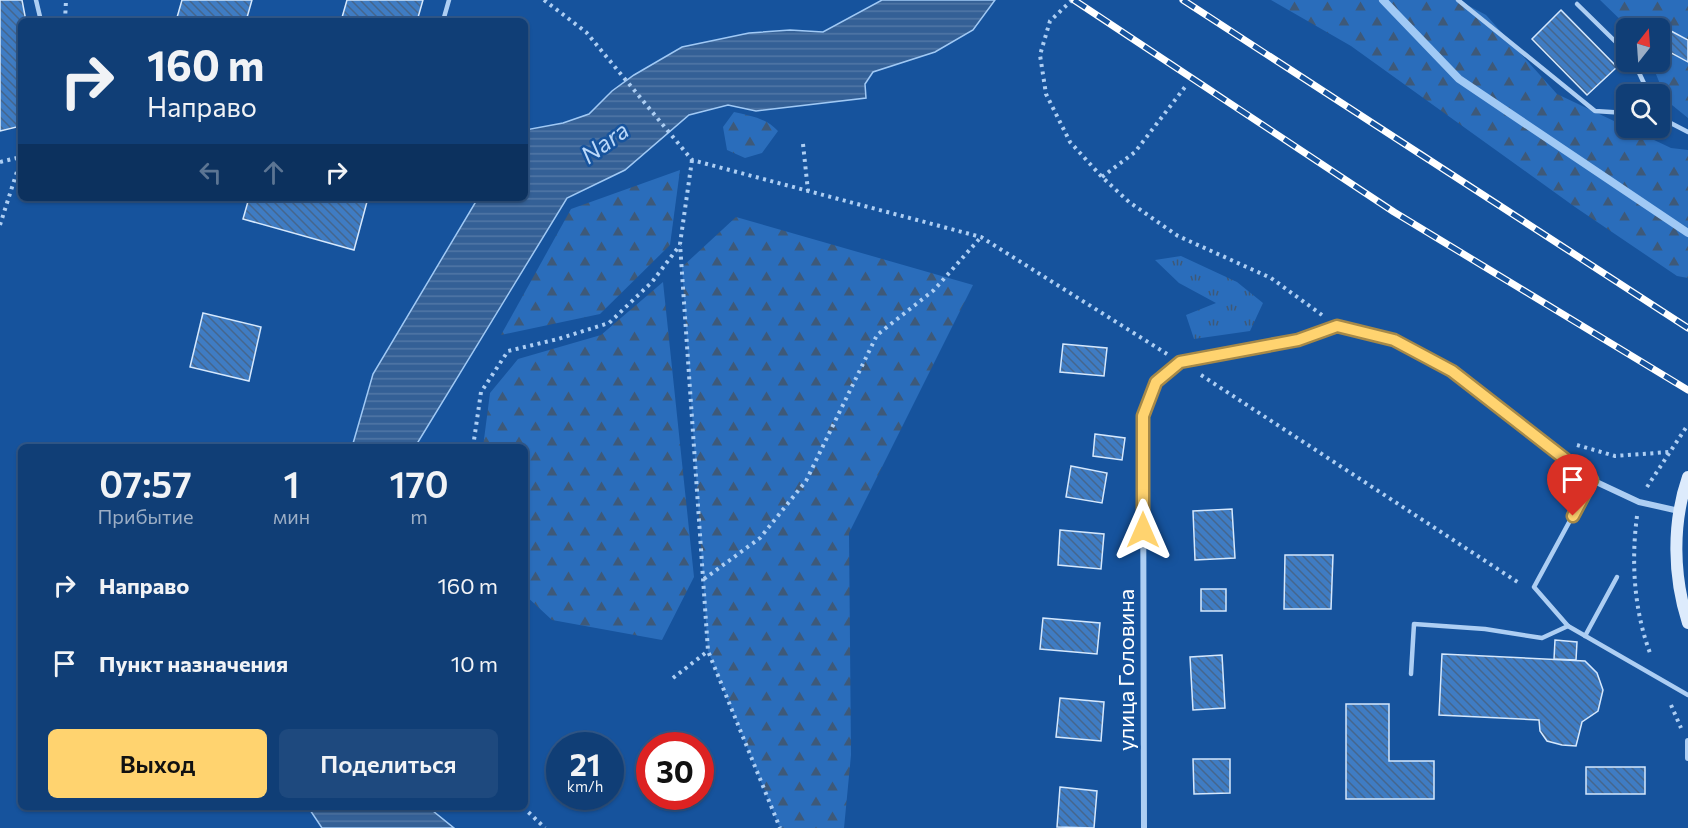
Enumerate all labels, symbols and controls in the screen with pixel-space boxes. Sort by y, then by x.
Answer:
north arrow [1616,18,1670,72]
map controls [1616,18,1670,138]
text: 160 m [147,38,265,90]
icon: right [48,42,126,120]
button: search [1616,84,1670,138]
text: Направо [147,90,257,123]
water label: Nara [574,115,634,169]
icon: left [194,156,227,189]
icon: ahead [257,156,290,189]
icon: right [320,156,353,189]
pin [1547,454,1598,516]
text: 07:57 [99,461,192,505]
text: 1 [283,461,299,505]
text: 170 [389,461,449,505]
icon: arrive [1556,463,1589,496]
position arrow [1111,498,1175,562]
text: Прибытие [97,504,194,528]
text: мин [273,504,310,528]
text: m [410,504,428,528]
icon: right [48,569,81,602]
text: Направо [99,572,189,599]
text: 160 m [437,572,498,599]
street label: улица Головина [1112,589,1139,751]
icon: arrive [48,647,81,680]
text: Пункт назначения [99,650,288,677]
text: 10 m [451,650,498,677]
button: Выход [48,729,267,798]
button: Поделиться [279,729,498,798]
speed limit sign: 30 [636,732,714,810]
text: 21 [570,745,600,782]
text: km/h [567,777,603,795]

